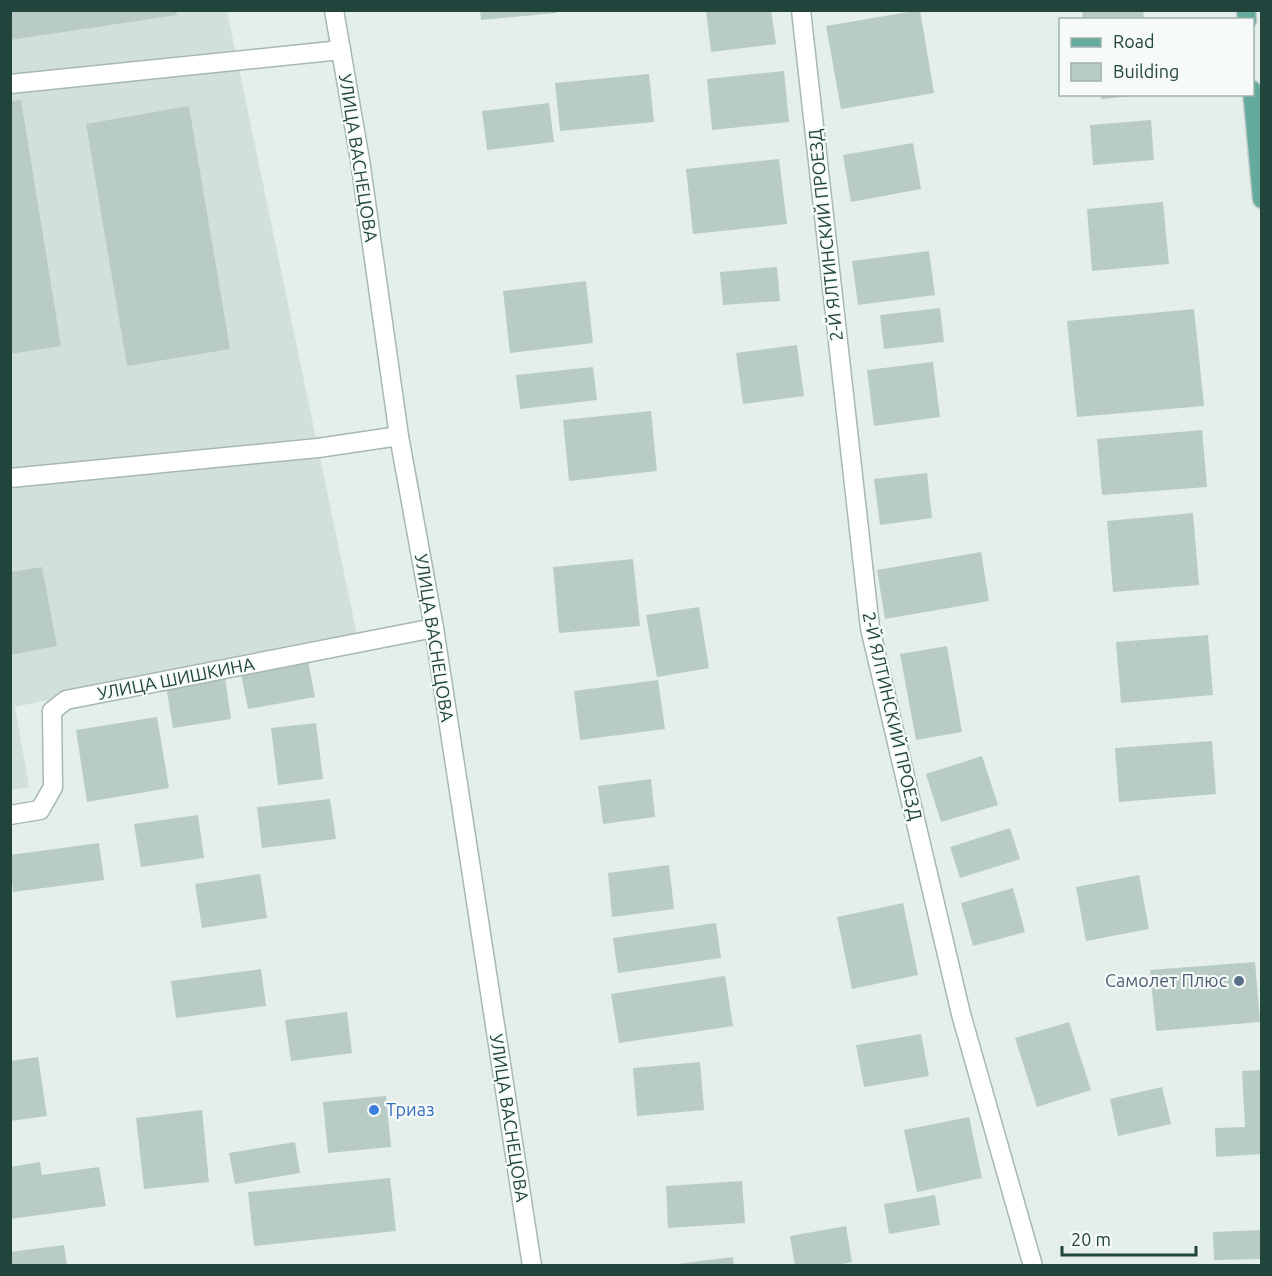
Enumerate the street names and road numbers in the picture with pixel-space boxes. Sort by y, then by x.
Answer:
street label: УЛИЦА ВАСНЕЦОВА [336,72,382,244]
street label: 2-Й ЯЛТИНСКИЙ ПРОЕЗД [804,128,846,342]
street label: УЛИЦА ВАСНЕЦОВА [412,552,458,724]
street label: 2-Й ЯЛТИНСКИЙ ПРОЕЗД [859,610,927,822]
street label: УЛИЦА ШИШКИНА [96,653,256,703]
street label: УЛИЦА ВАСНЕЦОВА [487,1032,533,1204]

